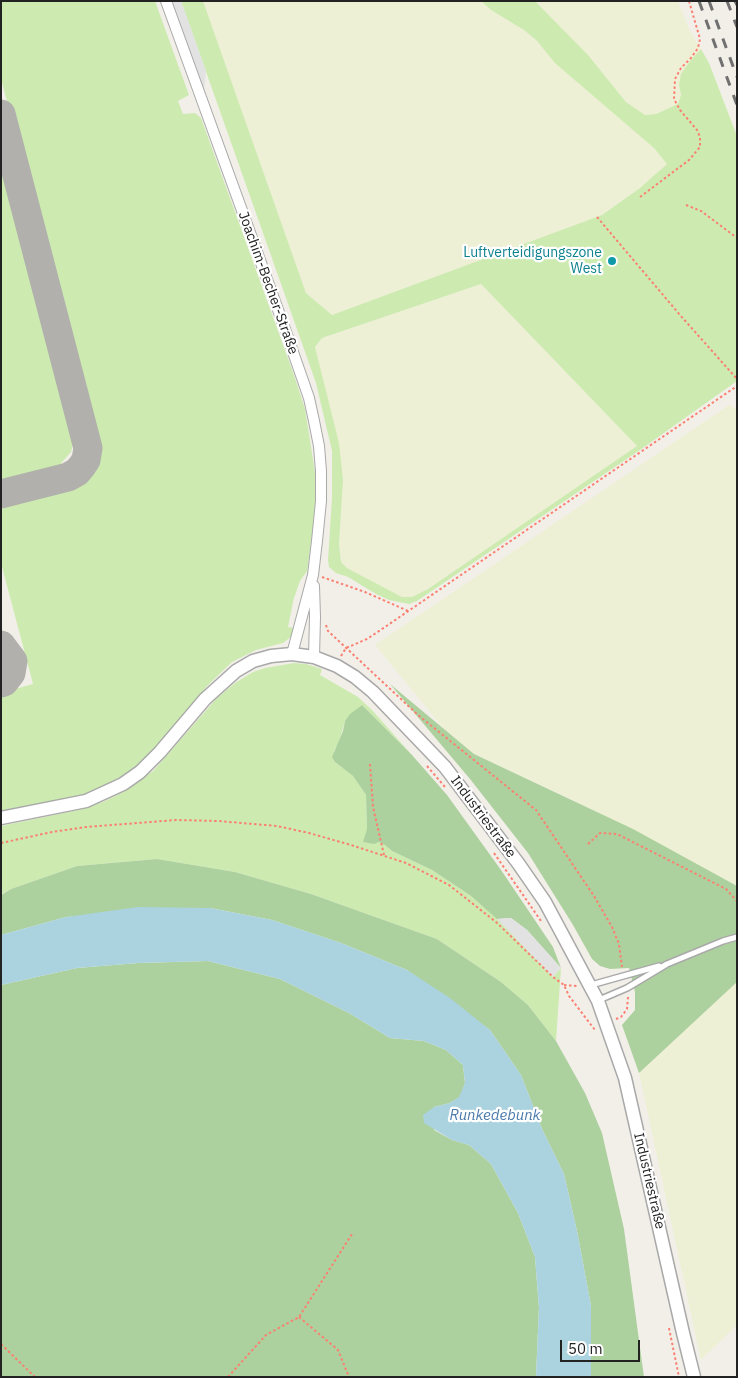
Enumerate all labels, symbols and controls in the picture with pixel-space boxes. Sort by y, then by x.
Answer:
street label: Joachim-Becher-Straße [234,209,302,357]
place label: Luftverteidigungszone West [463,245,602,278]
marker: Luftverteidigungszone West [606,255,618,267]
street label: Industriestraße [447,773,519,861]
water label: Runkedebunk [450,1107,540,1125]
street label: Industriestraße [630,1131,668,1231]
scale bar [563,1330,643,1362]
text: 50 m [568,1339,603,1358]

